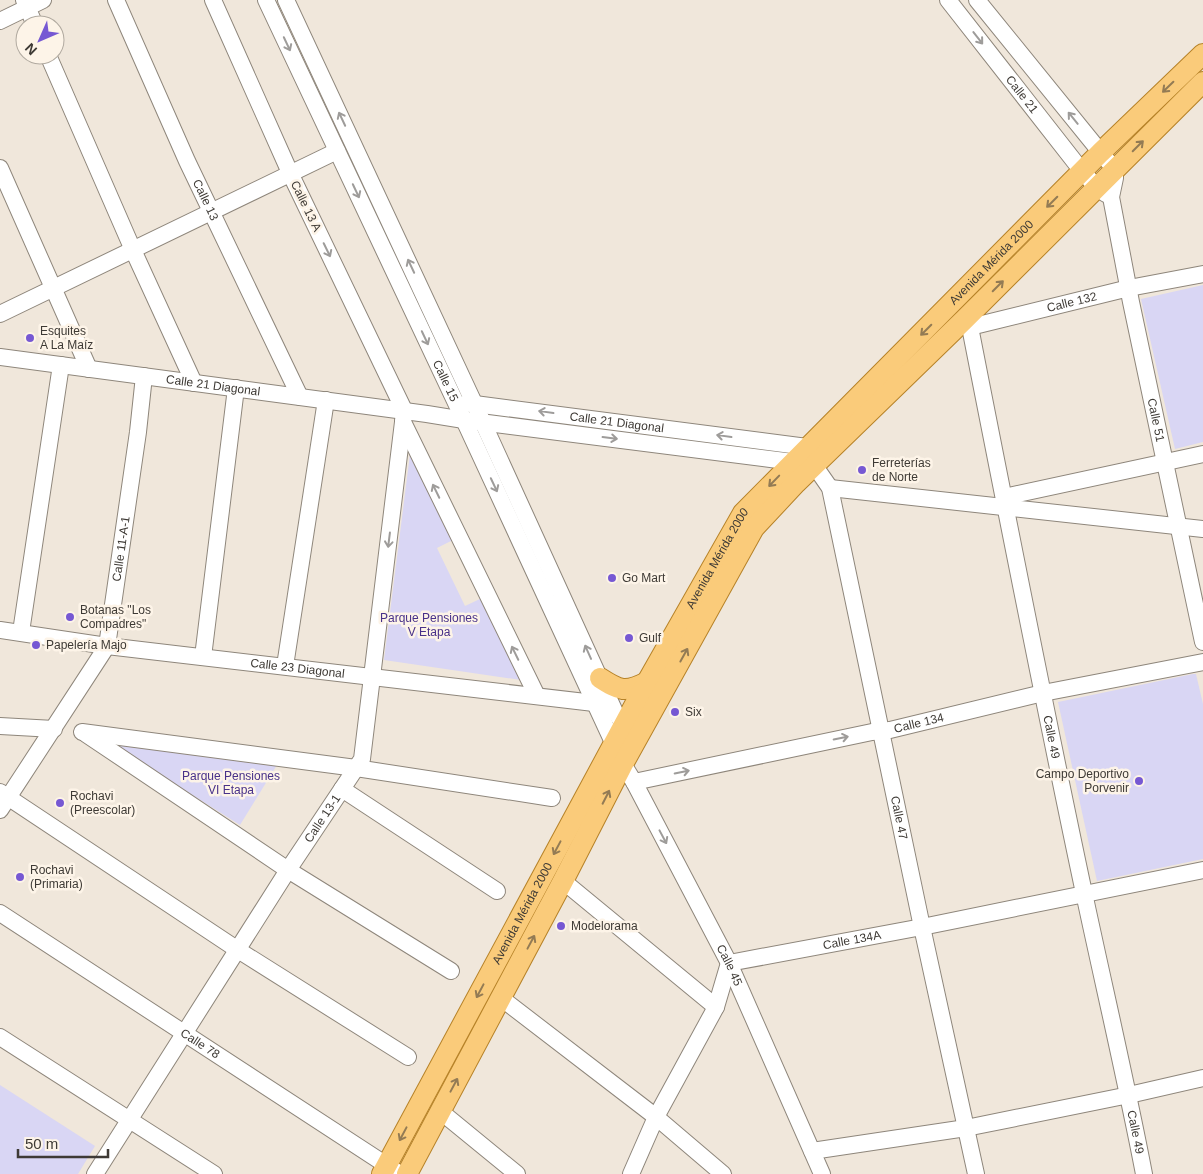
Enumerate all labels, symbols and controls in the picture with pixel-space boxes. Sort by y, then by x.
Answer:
north arrow [15,15,65,65]
one-way arrow [972,31,983,44]
one-way arrow [283,36,292,51]
text: N [22,40,40,58]
street label: Calle 21 [1003,73,1041,116]
one-way arrow [1162,81,1174,94]
one-way arrow [336,112,346,127]
one-way arrow [1067,112,1078,125]
one-way arrow [1132,140,1145,152]
street label: Calle 13 [190,177,222,223]
street label: Calle 13 A [288,178,324,234]
one-way arrow [352,183,361,198]
one-way arrow [1046,195,1058,208]
street label: Avenida Mérida 2000 [947,217,1037,308]
one-way arrow [323,242,332,257]
one-way arrow [405,259,415,274]
one-way arrow [992,280,1004,292]
street label: Calle 132 [1045,289,1098,315]
one-way arrow [920,323,932,336]
place label: Esquites A La Maíz [40,324,93,352]
one-way arrow [421,330,431,345]
marker: Esquites A La Maíz [24,332,36,344]
street label: Calle 15 [430,358,461,404]
street label: Calle 21 Diagonal [165,372,261,399]
street label: Calle 51 [1145,397,1167,443]
one-way arrow [538,407,554,417]
street label: Calle 21 Diagonal [569,409,665,435]
one-way arrow [717,431,733,441]
one-way arrow [602,433,618,443]
place label: Ferreterías de Norte [872,456,931,484]
marker: Ferreterías de Norte [856,464,868,476]
one-way arrow [768,475,780,488]
one-way arrow [490,477,500,492]
one-way arrow [431,484,441,499]
street label: Avenida Mérida 2000 [683,505,751,611]
street label: Calle 11-A-1 [109,515,133,582]
one-way arrow [384,532,394,548]
place label: Go Mart [622,571,666,585]
marker: Go Mart [606,572,618,584]
place label: Botanas "Los Compadres" [80,603,151,631]
marker: Botanas "Los Compadres" [64,611,76,623]
park label: Parque Pensiones V Etapa [380,611,478,639]
place label: Gulf [639,631,662,645]
marker: Gulf [623,632,635,644]
place label: Papelería Majo [46,638,127,652]
marker: Papelería Majo [30,639,42,651]
one-way arrow [510,645,520,660]
one-way arrow [583,645,593,660]
one-way arrow [679,647,689,662]
street label: Calle 23 Diagonal [250,656,345,681]
place label: Six [685,705,702,719]
marker: Six [669,706,681,718]
street label: Calle 134 [893,710,945,736]
street label: Calle 49 [1040,714,1063,760]
one-way arrow [833,733,849,742]
one-way arrow [674,766,690,776]
place label: Campo Deportivo Porvenir [1036,767,1129,795]
park label: Parque Pensiones VI Etapa [182,769,280,797]
marker: Campo Deportivo Porvenir [1133,775,1145,787]
place label: Rochavi (Preescolar) [70,789,135,817]
one-way arrow [601,790,611,805]
street label: Calle 13-1 [301,792,344,845]
street label: Calle 47 [888,795,911,841]
marker: Rochavi (Preescolar) [54,797,66,809]
one-way arrow [659,830,669,844]
one-way arrow [552,840,561,855]
street label: Avenida Mérida 2000 [489,860,556,967]
place label: Rochavi (Primaria) [30,863,83,891]
marker: Rochavi (Primaria) [14,871,26,883]
place label: Modelorama [571,919,638,933]
marker: Modelorama [555,920,567,932]
street label: Calle 134A [822,928,882,952]
one-way arrow [526,934,536,949]
street label: Calle 45 [714,942,745,988]
one-way arrow [475,983,484,998]
street label: Calle 78 [178,1026,223,1062]
one-way arrow [450,1078,460,1092]
street label: Calle 49 [1124,1109,1147,1155]
scale bar [18,1126,108,1158]
one-way arrow [398,1127,408,1142]
text: 50 m [25,1135,58,1152]

